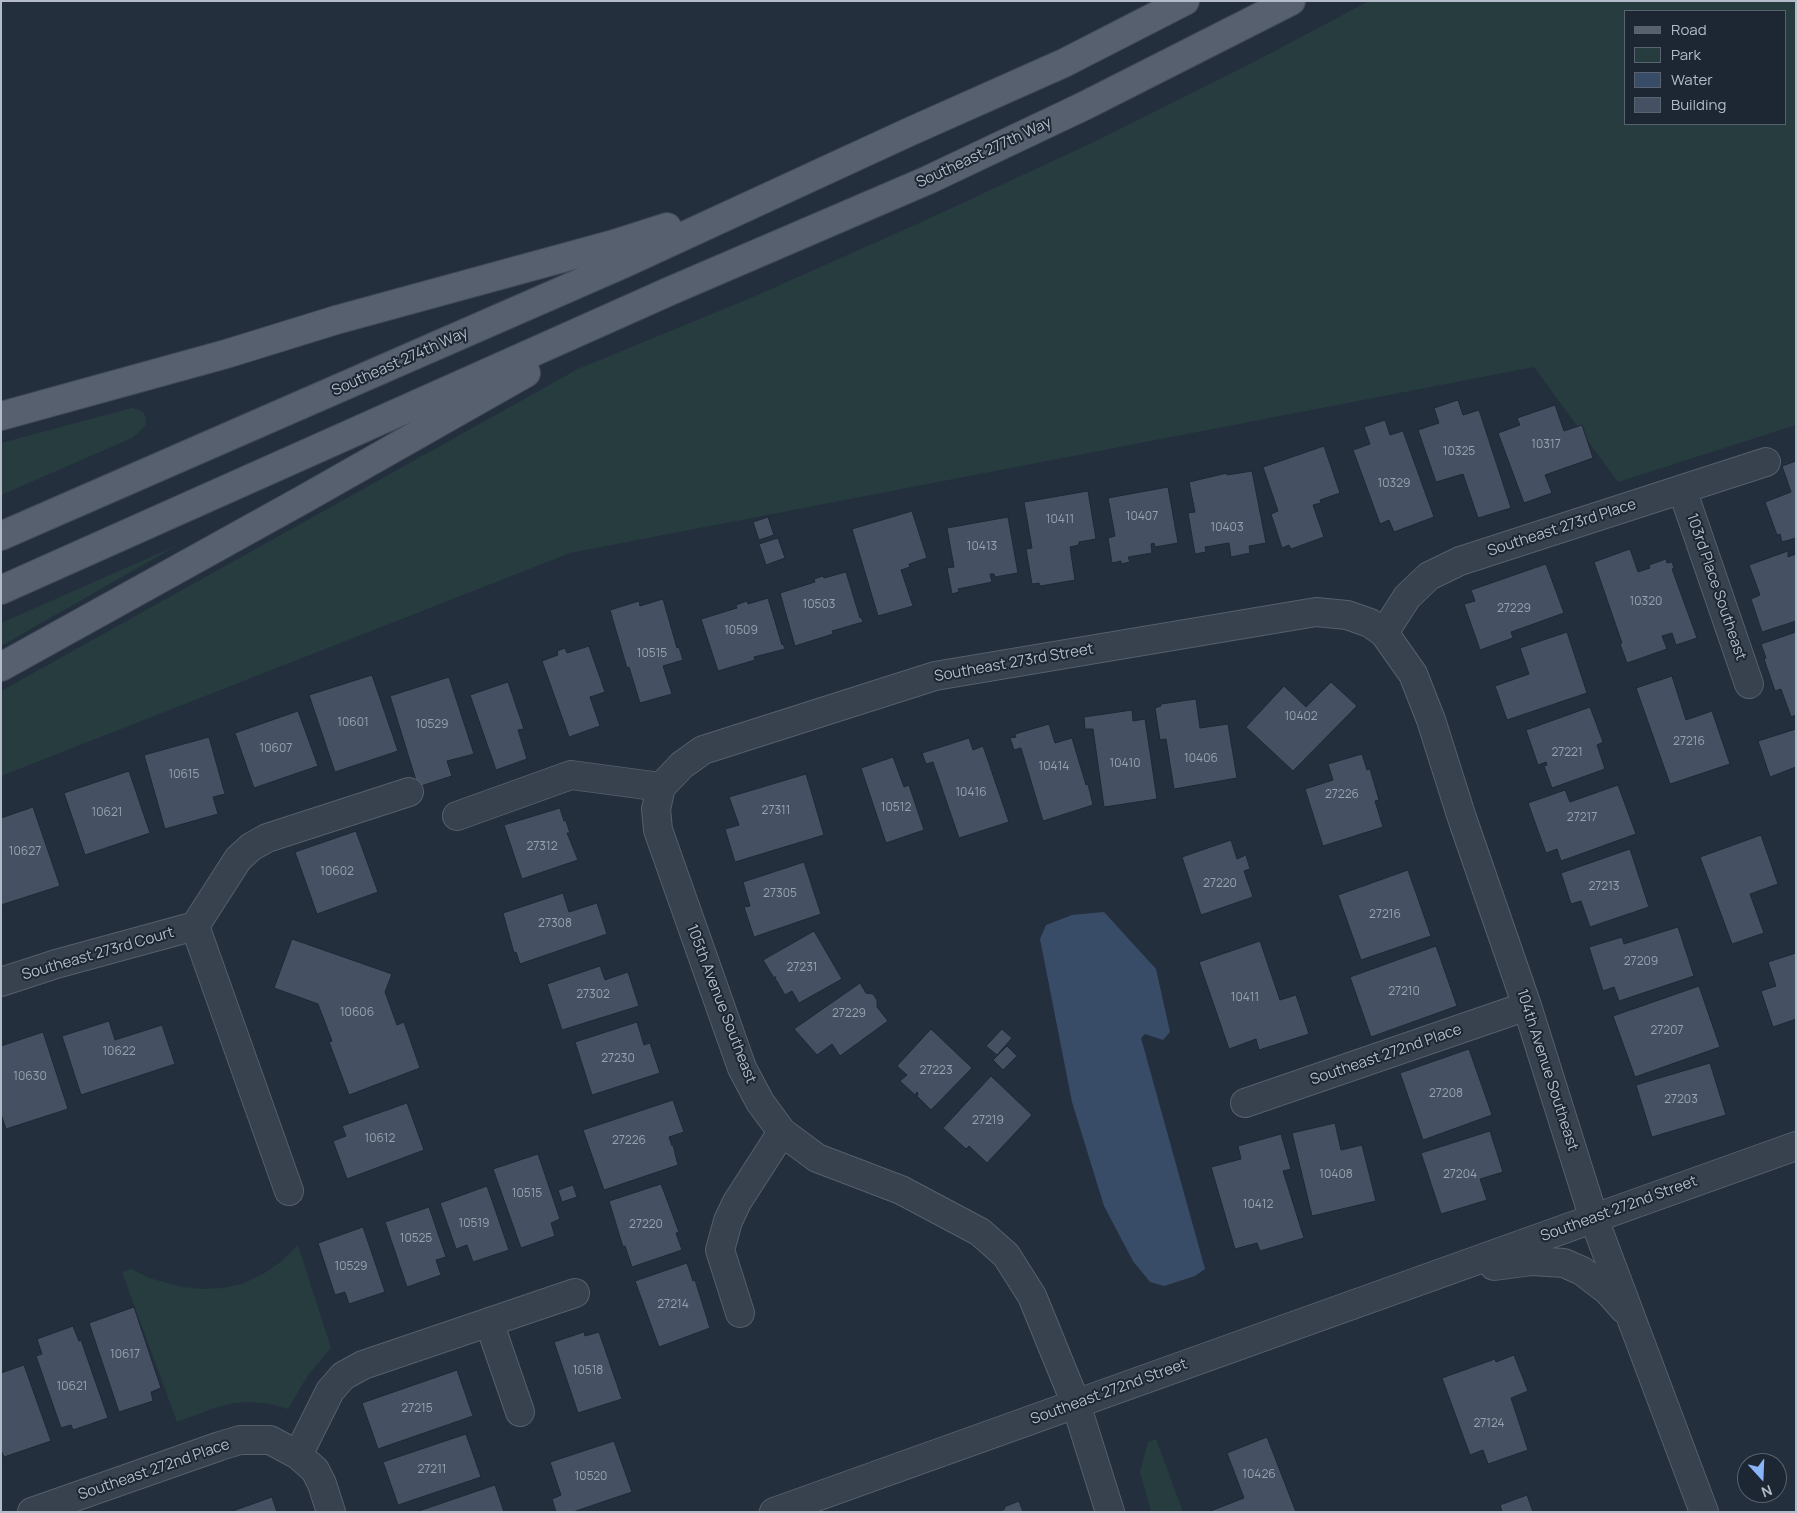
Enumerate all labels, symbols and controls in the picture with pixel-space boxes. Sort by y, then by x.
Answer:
legend [1624,10,1787,125]
text: Road [1671,19,1707,40]
text: Park [1671,44,1701,65]
text: Water [1671,69,1713,90]
text: Building [1671,94,1726,115]
street label: Southeast 277th Way [914,114,1054,192]
street label: Southeast 274th Way [329,324,471,400]
house number: 10317 [1531,438,1561,452]
house number: 10325 [1443,445,1475,459]
house number: 10329 [1378,477,1410,491]
street label: Southeast 273rd Place [1485,495,1639,561]
house number: 10407 [1126,510,1158,524]
street label: 103rd Place Southeast [1682,511,1750,663]
house number: 10411 [1046,513,1074,527]
house number: 10403 [1210,521,1244,535]
house number: 10413 [967,540,997,554]
house number: 10320 [1630,595,1662,609]
house number: 10503 [803,598,835,612]
house number: 27229 [1497,602,1531,616]
house number: 10509 [724,624,758,638]
street label: Southeast 273rd Street [933,640,1095,686]
house number: 10515 [637,647,667,661]
house number: 10402 [1284,710,1318,724]
house number: 10601 [337,716,369,730]
house number: 10529 [416,718,448,732]
house number: 27216 [1673,735,1705,749]
house number: 10607 [260,742,292,756]
house number: 27221 [1551,746,1583,760]
house number: 10406 [1184,752,1218,766]
house number: 10410 [1109,757,1141,771]
house number: 10414 [1039,760,1069,774]
house number: 10615 [169,768,199,782]
house number: 10416 [955,786,987,800]
house number: 27226 [1325,788,1359,802]
house number: 10512 [881,801,911,815]
house number: 27311 [762,804,790,818]
house number: 10621 [92,806,122,820]
house number: 27217 [1567,811,1597,825]
house number: 27312 [526,840,558,854]
house number: 10627 [9,845,41,859]
house number: 10602 [320,865,354,879]
house number: 27220 [1203,877,1237,891]
house number: 27213 [1588,880,1620,894]
house number: 27305 [763,887,797,901]
house number: 27216 [1369,908,1401,922]
house number: 27308 [538,917,572,931]
street label: 105th Avenue Southeast [682,922,760,1086]
street label: Southeast 273rd Court [20,924,176,984]
house number: 27209 [1624,955,1658,969]
house number: 27231 [786,961,818,975]
house number: 27210 [1388,985,1420,999]
street label: 104th Avenue Southeast [1512,987,1582,1153]
house number: 27302 [576,988,610,1002]
house number: 10411 [1231,991,1259,1005]
house number: 10606 [340,1006,374,1020]
house number: 27229 [832,1007,866,1021]
street label: Southeast 272nd Place [1308,1021,1464,1089]
house number: 27207 [1650,1024,1684,1038]
house number: 10622 [102,1045,136,1059]
house number: 27230 [601,1052,635,1066]
house number: 27223 [919,1064,953,1078]
house number: 10630 [13,1070,47,1084]
house number: 27208 [1429,1087,1463,1101]
house number: 27203 [1664,1093,1698,1107]
house number: 27219 [972,1114,1004,1128]
house number: 10612 [365,1132,395,1146]
house number: 27226 [612,1134,646,1148]
house number: 10408 [1319,1168,1353,1182]
house number: 27204 [1443,1168,1477,1182]
street label: Southeast 272nd Street [1538,1172,1700,1246]
house number: 10515 [512,1187,542,1201]
house number: 10412 [1243,1198,1273,1212]
house number: 10519 [458,1217,490,1231]
house number: 27220 [629,1218,663,1232]
house number: 10525 [400,1232,432,1246]
house number: 10529 [335,1260,367,1274]
house number: 27214 [657,1298,689,1312]
house number: 10617 [110,1348,140,1362]
street label: Southeast 272nd Street [1028,1355,1190,1429]
house number: 10518 [573,1364,603,1378]
house number: 10621 [57,1380,87,1394]
house number: 27215 [401,1402,433,1416]
house number: 27124 [1473,1417,1505,1431]
street label: Southeast 272nd Place [76,1436,232,1504]
north arrow [1737,1453,1787,1503]
house number: 27211 [417,1463,447,1477]
house number: 10426 [1242,1468,1276,1482]
house number: 10520 [575,1470,607,1484]
text: N [1759,1481,1775,1502]

